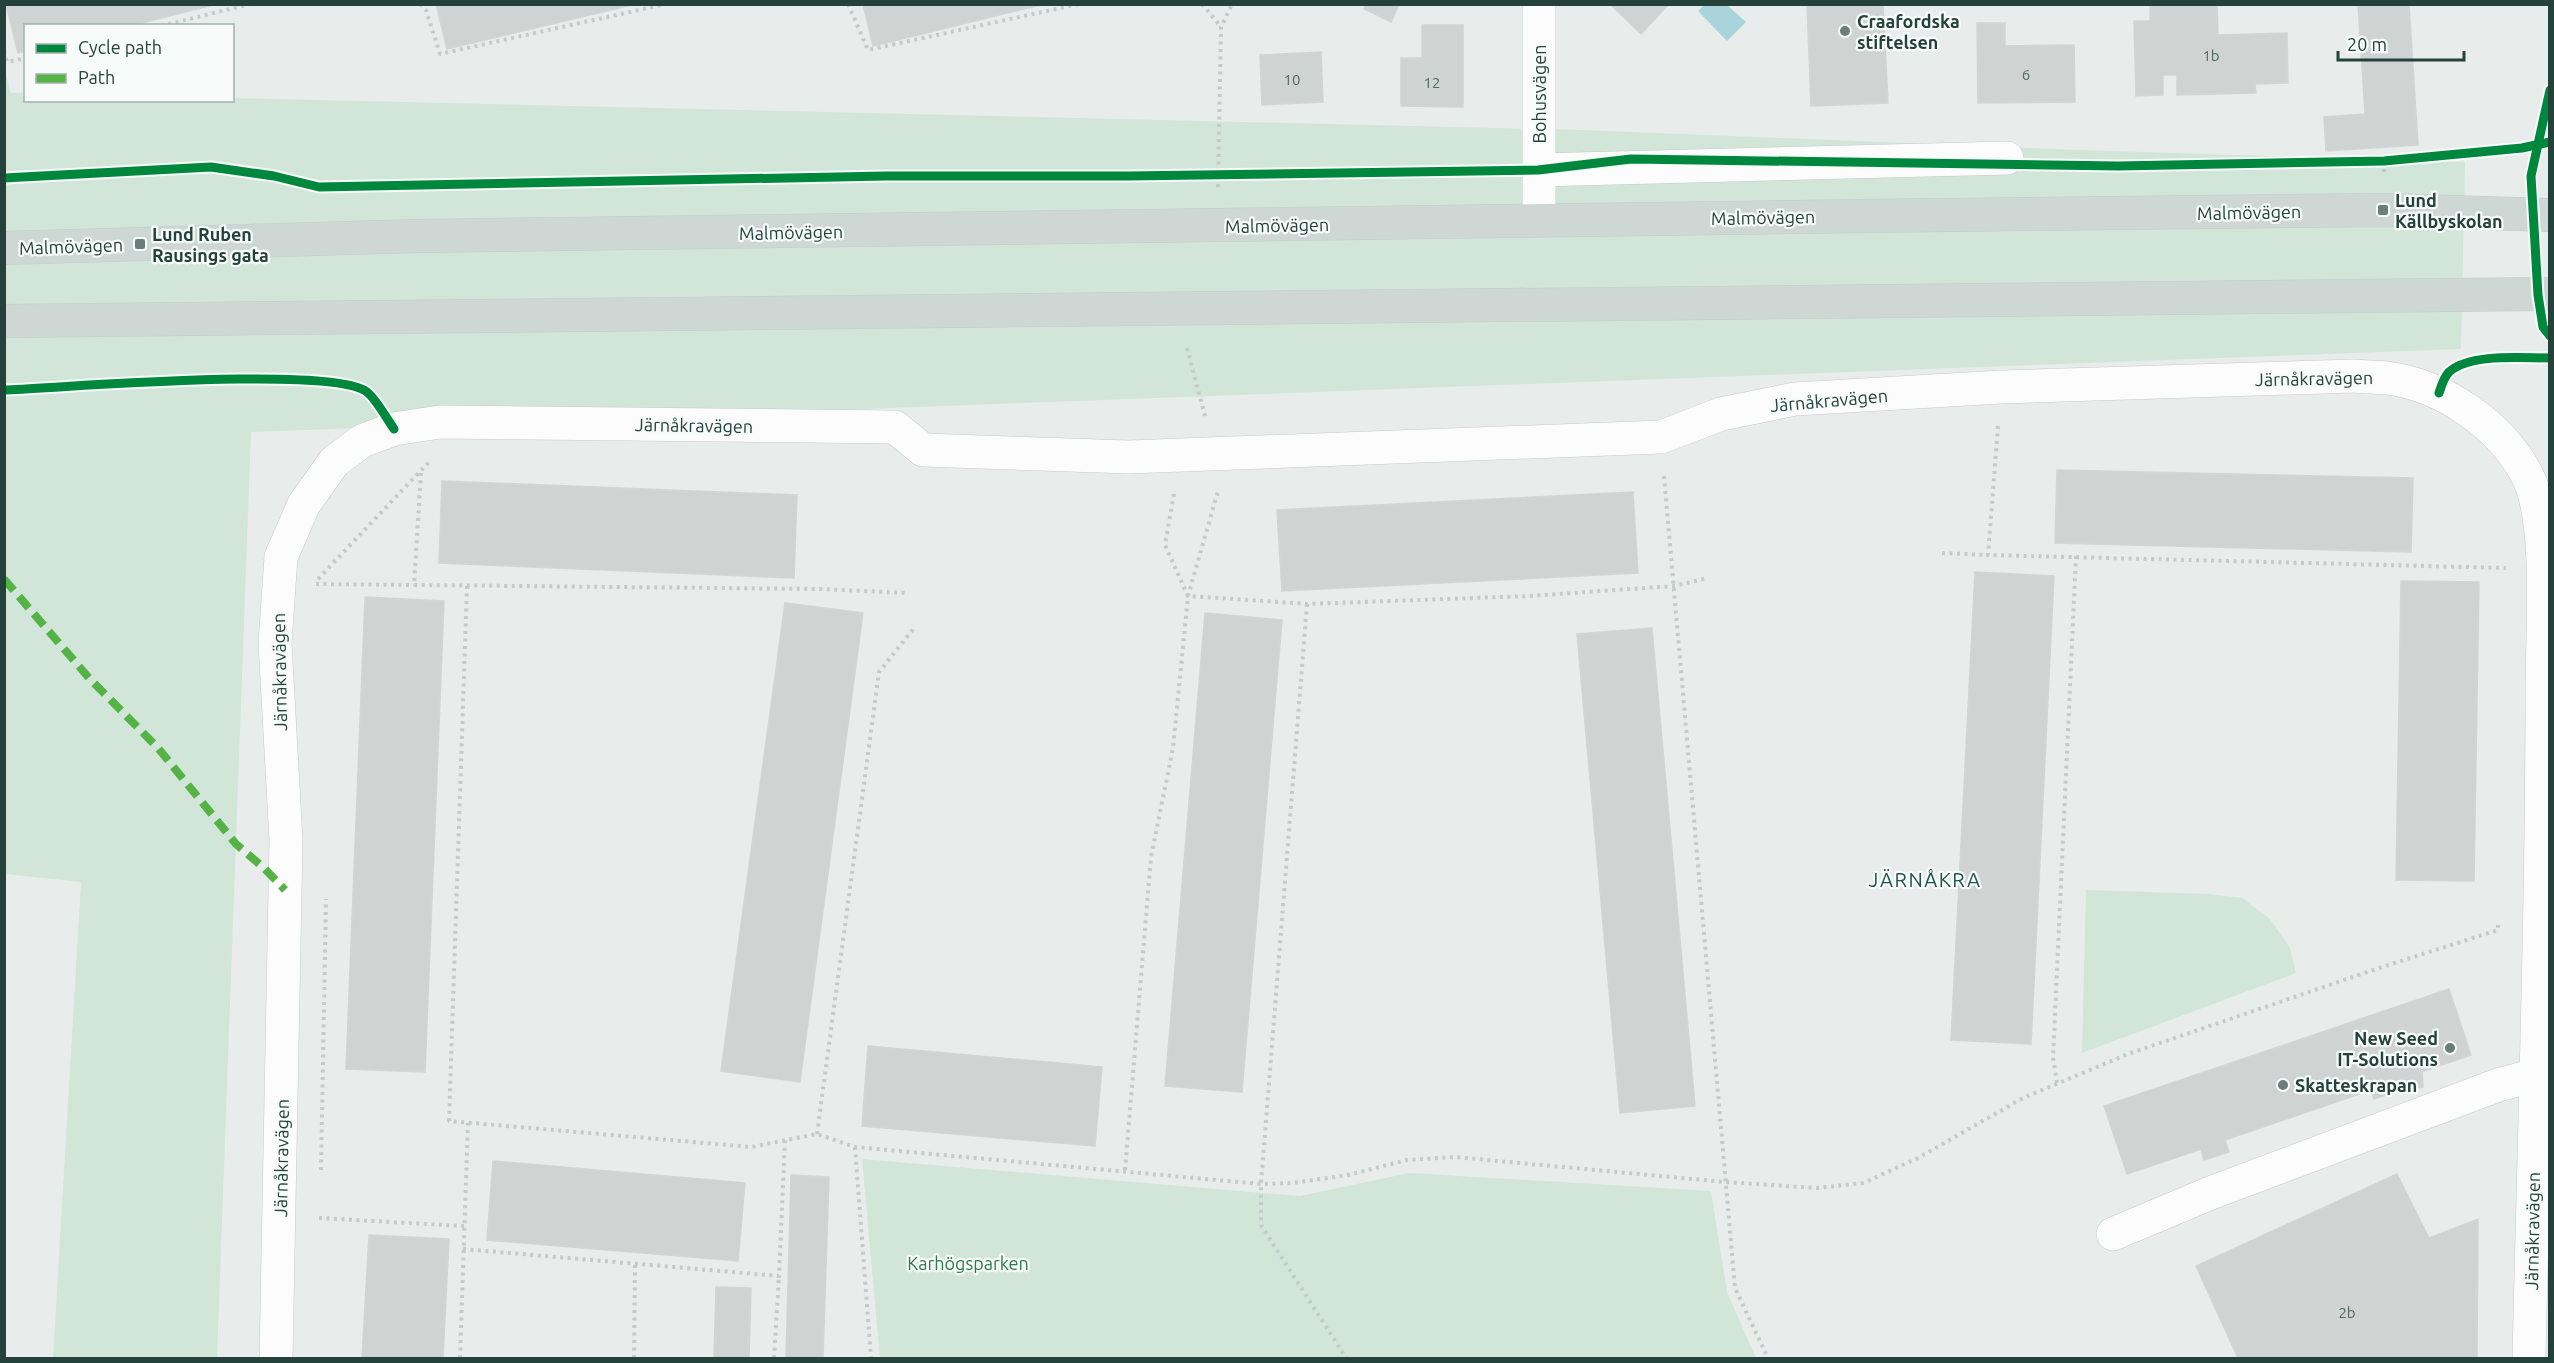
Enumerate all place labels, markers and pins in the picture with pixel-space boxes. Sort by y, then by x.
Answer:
place label: Craafordska stiftelsen [1857,11,1960,52]
marker: Craafordska stiftelsen [1838,24,1852,38]
place label: Lund Källbyskolan [2395,190,2502,231]
marker: Lund Källbyskolan [2376,203,2390,217]
place label: Lund Ruben Rausings gata [152,224,269,265]
marker: Lund Ruben Rausings gata [133,237,147,251]
place label: New Seed IT-Solutions [2337,1028,2438,1069]
marker: New Seed IT-Solutions [2443,1041,2457,1055]
place label: Skatteskrapan [2295,1075,2417,1095]
marker: Skatteskrapan [2276,1078,2290,1092]

